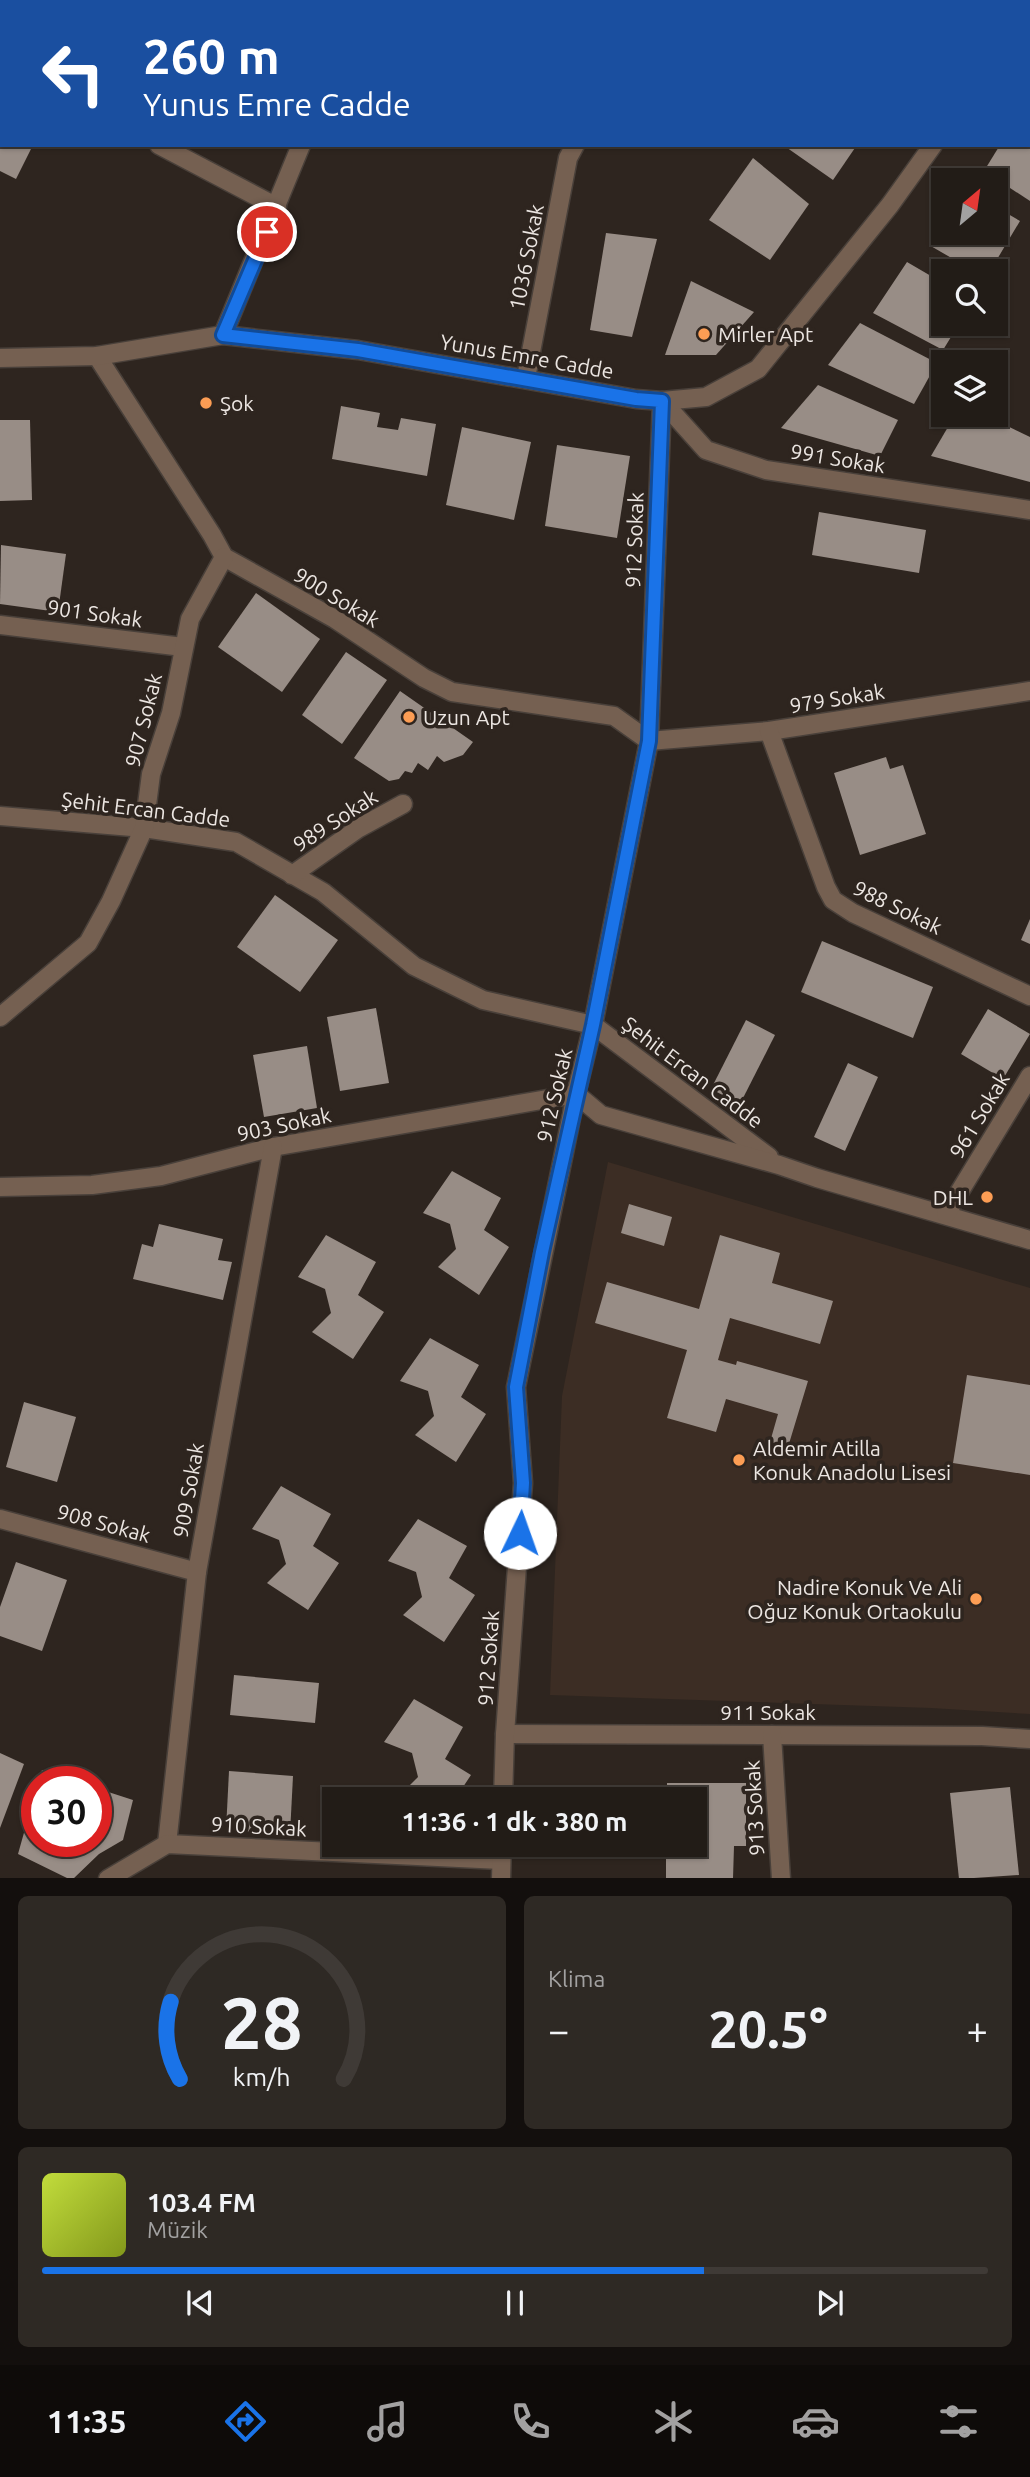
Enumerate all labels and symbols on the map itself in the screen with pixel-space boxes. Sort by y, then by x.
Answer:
north arrow [931,168,1008,245]
pin [237,202,297,262]
street label: 1036 Sokak [504,202,548,312]
place label: Mirler Apt [718,322,813,346]
marker: Mirler Apt [696,326,712,342]
street label: Yunus Emre Cadde [438,329,616,383]
place label: Şok [220,391,254,415]
marker: Şok [198,395,214,411]
street label: 991 Sokak [789,439,887,477]
street label: 912 Sokak [620,491,648,588]
street label: 900 Sokak [290,562,384,632]
street label: 901 Sokak [46,594,144,632]
street label: 907 Sokak [120,670,166,769]
street label: 979 Sokak [788,679,886,717]
place label: Uzun Apt [423,705,510,729]
marker: Uzun Apt [401,709,417,725]
street label: 989 Sokak [288,784,382,856]
street label: Şehit Ercan Cadde [60,787,232,831]
street label: 988 Sokak [850,875,947,939]
street label: Şehit Ercan Cadde [618,1011,768,1133]
street label: 912 Sokak [532,1045,577,1144]
street label: 961 Sokak [944,1068,1014,1162]
street label: 903 Sokak [235,1102,334,1146]
place label: DHL [933,1185,973,1209]
marker: DHL [979,1189,995,1205]
place label: Aldemir Atilla Konuk Anadolu Lisesi [753,1436,951,1484]
street label: 909 Sokak [168,1440,208,1539]
marker: Aldemir Atilla Konuk Anadolu Lisesi [731,1452,747,1468]
position arrow [483,1496,557,1570]
street label: 908 Sokak [55,1499,154,1547]
place label: Nadire Konuk Ve Ali Oğuz Konuk Ortaokulu [747,1575,962,1623]
marker: Nadire Konuk Ve Ali Oğuz Konuk Ortaokulu [968,1591,984,1607]
street label: 912 Sokak [473,1609,503,1707]
street label: 911 Sokak [720,1700,816,1724]
street label: 913 Sokak [739,1759,768,1856]
speed limit sign: 30 [21,1766,112,1857]
street label: 910 Sokak [211,1812,308,1841]

